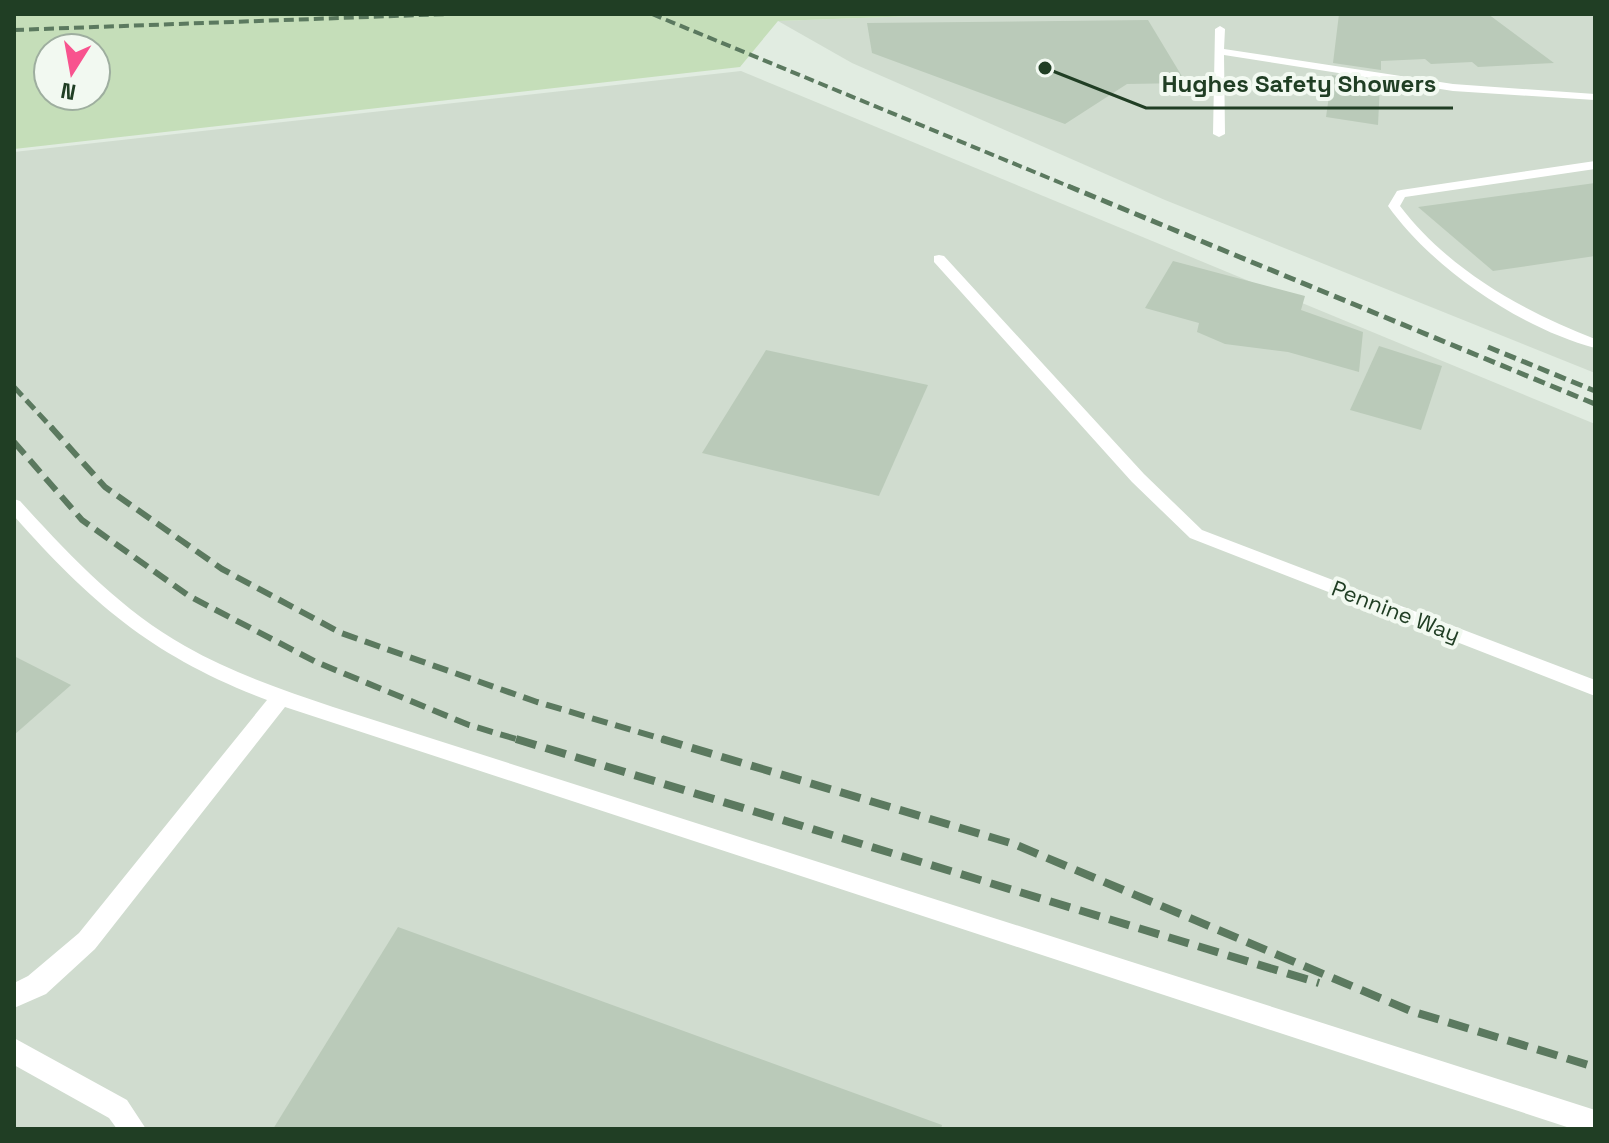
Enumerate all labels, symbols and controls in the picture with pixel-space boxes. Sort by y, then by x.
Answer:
north arrow [32,32,112,112]
callout: Hughes Safety Showers [1146,60,1453,108]
text: Hughes Safety Showers [1162,68,1436,99]
text: N [58,76,78,107]
street label: Pennine Way [1328,574,1464,648]

